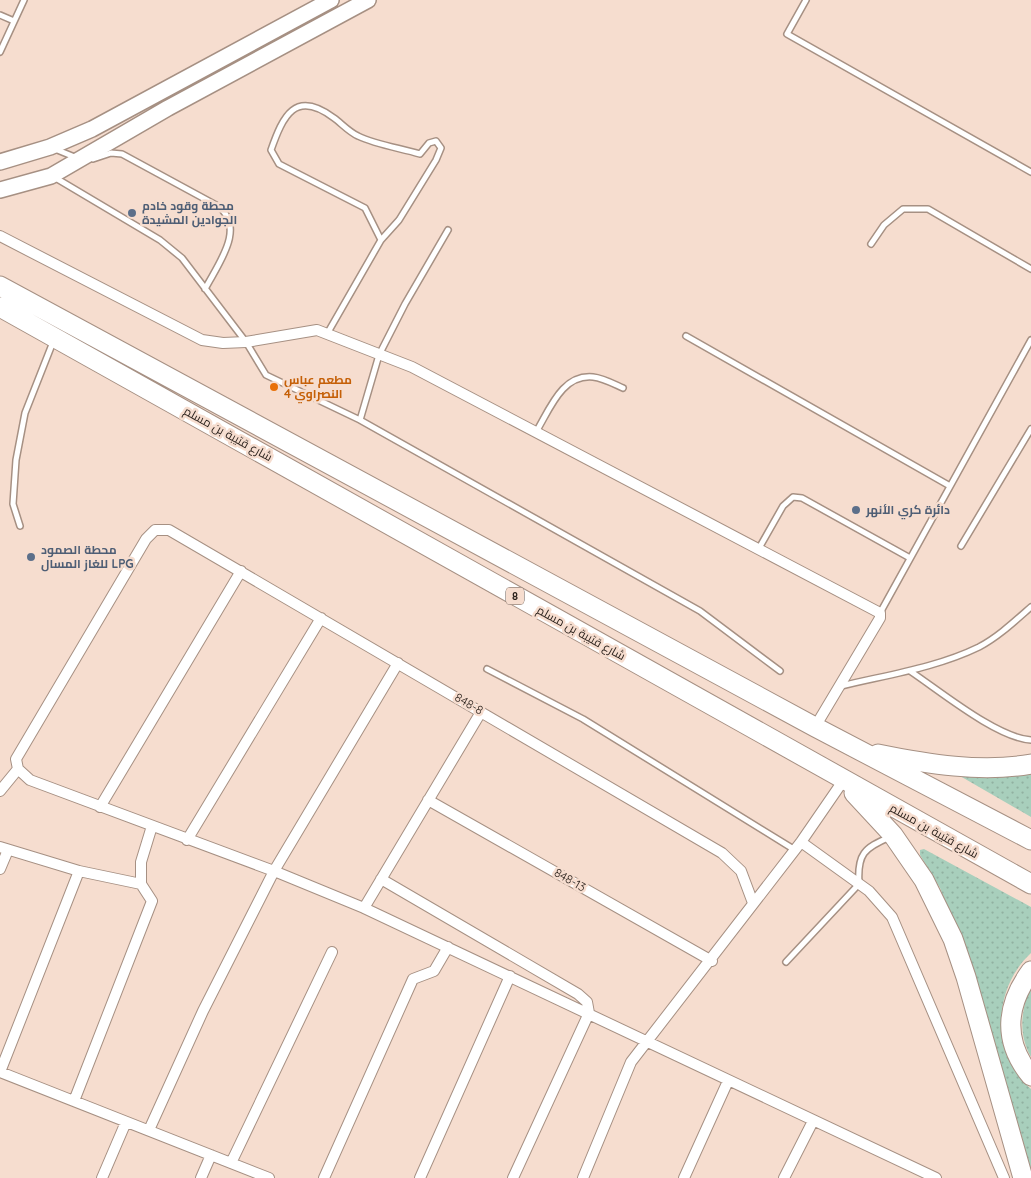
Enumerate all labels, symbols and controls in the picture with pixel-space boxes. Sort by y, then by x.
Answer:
place label: محطة وقود خادم الجوادين المشيدة [142,198,237,228]
marker: محطة وقود خادم الجوادين المشيدة [126,207,138,219]
place label: مطعم عباس النصراوي 4 [284,372,352,404]
marker: مطعم عباس النصراوي 4 [268,381,280,393]
street label: شارع قتيبة بن مسلم [181,403,275,465]
place label: دائرة كري الأنهر [865,502,950,520]
marker: دائرة كري الأنهر [850,504,862,516]
place label: محطة الصمود للغاز المسال LPG [41,542,134,572]
marker: محطة الصمود للغاز المسال LPG [25,551,37,563]
road number: 8 [506,588,524,604]
street label: شارع قتيبة بن مسلم [534,602,628,664]
street label: 848-8 [452,689,486,718]
street label: شارع قتيبة بن مسلم [887,800,981,862]
street label: 848-13 [552,865,589,895]

